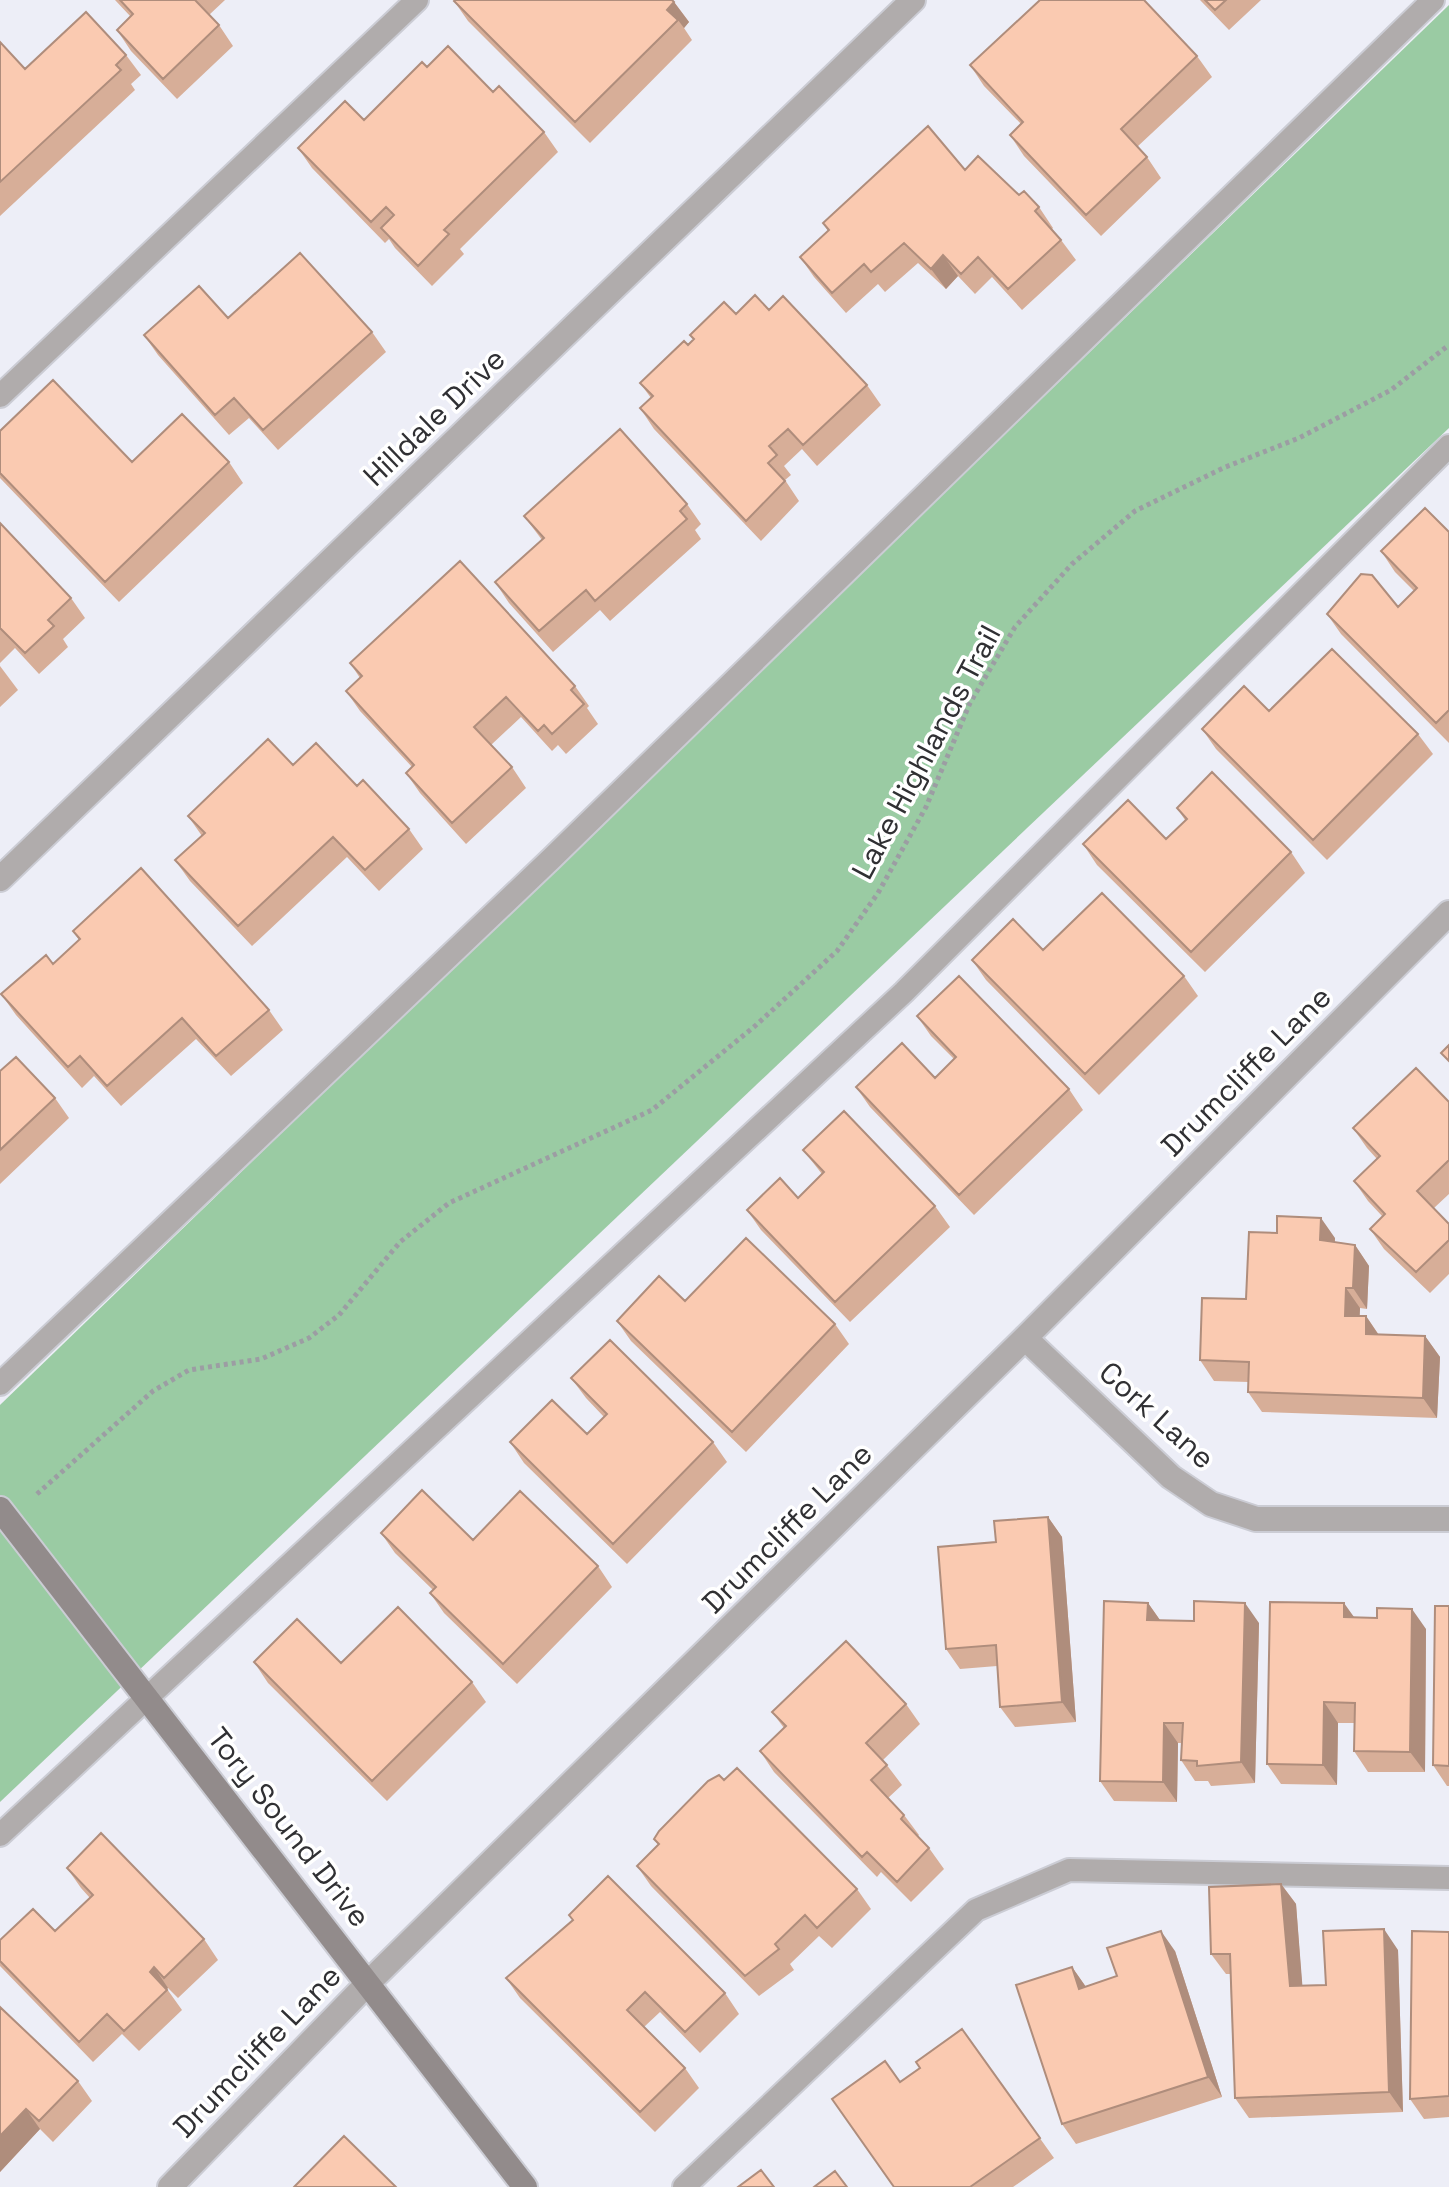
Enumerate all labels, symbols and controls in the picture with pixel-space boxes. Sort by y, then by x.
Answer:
street label: Hilldale Drive [355,339,513,495]
street label: Lake Highlands Trail [843,618,1009,886]
street label: Drumcliffe Lane [1153,978,1339,1164]
street label: Cork Lane [1091,1353,1223,1477]
street label: Drumcliffe Lane [694,1435,880,1621]
street label: Tory Sound Drive [199,1719,379,1935]
street label: Drumcliffe Lane [165,1956,349,2146]

